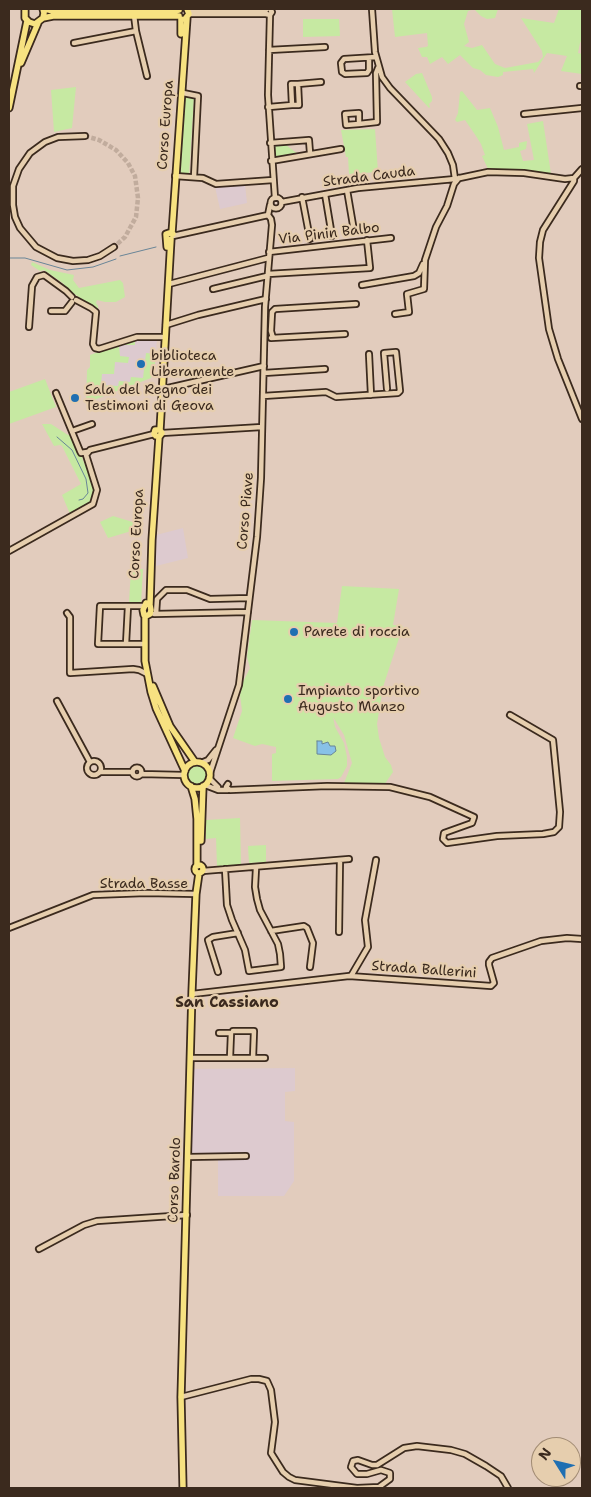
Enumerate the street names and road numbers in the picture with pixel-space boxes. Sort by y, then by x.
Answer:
street label: Corso Europa [154,80,178,170]
street label: Strada Cauda [322,163,416,191]
street label: Via Pinin Balbo [277,219,381,249]
street label: Corso Piave [234,472,258,550]
street label: Corso Europa [126,489,148,579]
street label: Strada Basse [100,876,188,892]
street label: Strada Ballerini [371,958,477,982]
street label: Corso Barolo [165,1137,185,1223]

